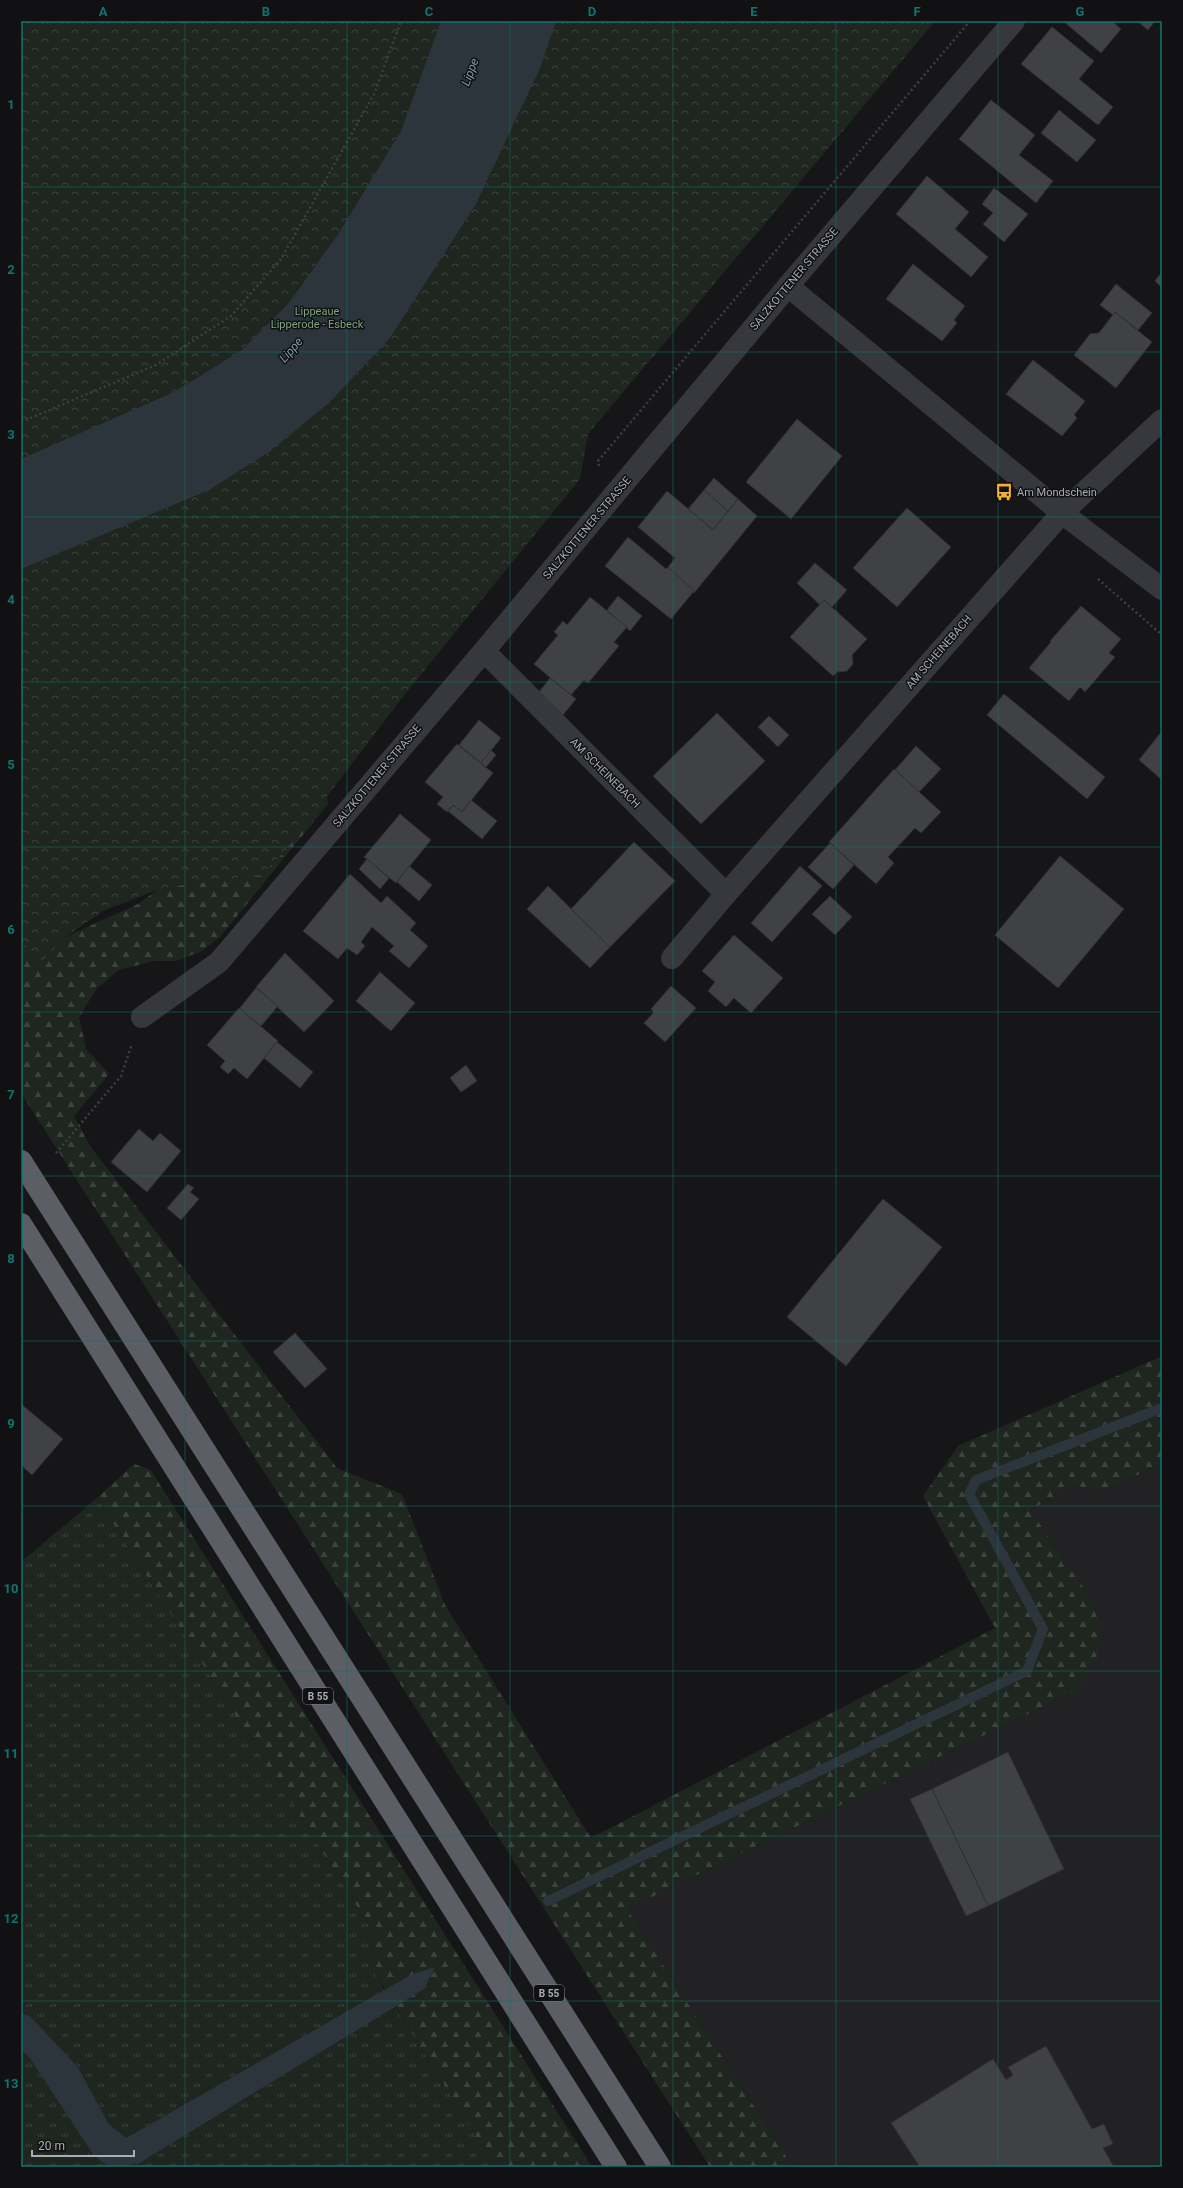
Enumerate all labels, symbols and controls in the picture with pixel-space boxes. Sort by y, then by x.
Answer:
text: A [99,4,108,19]
text: B [262,4,270,19]
text: C [425,4,434,19]
text: D [588,4,596,19]
text: E [750,4,758,19]
text: F [913,4,921,19]
text: G [1076,4,1085,19]
water label: Lippe [458,56,482,88]
text: 1 [7,97,15,112]
street label: SALZKOTTENER STRASSE [747,225,841,333]
text: 2 [7,262,15,277]
park label: Lippeaue Lipperode - Esbeck [271,305,364,331]
water label: Lippe [276,335,306,365]
text: 3 [7,427,15,442]
street label: SALZKOTTENER STRASSE [540,474,634,582]
bus stop icon: Am Mondschein [994,482,1014,502]
place label: Am Mondschein [1017,486,1097,499]
text: 4 [7,592,15,607]
street label: AM SCHEINEBACH [903,613,975,691]
street label: SALZKOTTENER STRASSE [330,722,424,830]
street label: AM SCHEINEBACH [567,735,643,811]
text: 5 [7,757,15,772]
text: 6 [7,922,15,937]
text: 7 [7,1087,15,1102]
text: 8 [7,1251,15,1266]
text: 9 [7,1416,15,1431]
text: 10 [4,1581,18,1596]
road number: B 55 [303,1688,333,1704]
text: 11 [4,1746,18,1761]
text: 12 [4,1911,18,1926]
road number: B 55 [534,1985,564,2001]
text: 13 [4,2076,18,2091]
scale bar [32,2132,134,2158]
text: 20 m [38,2139,65,2153]

